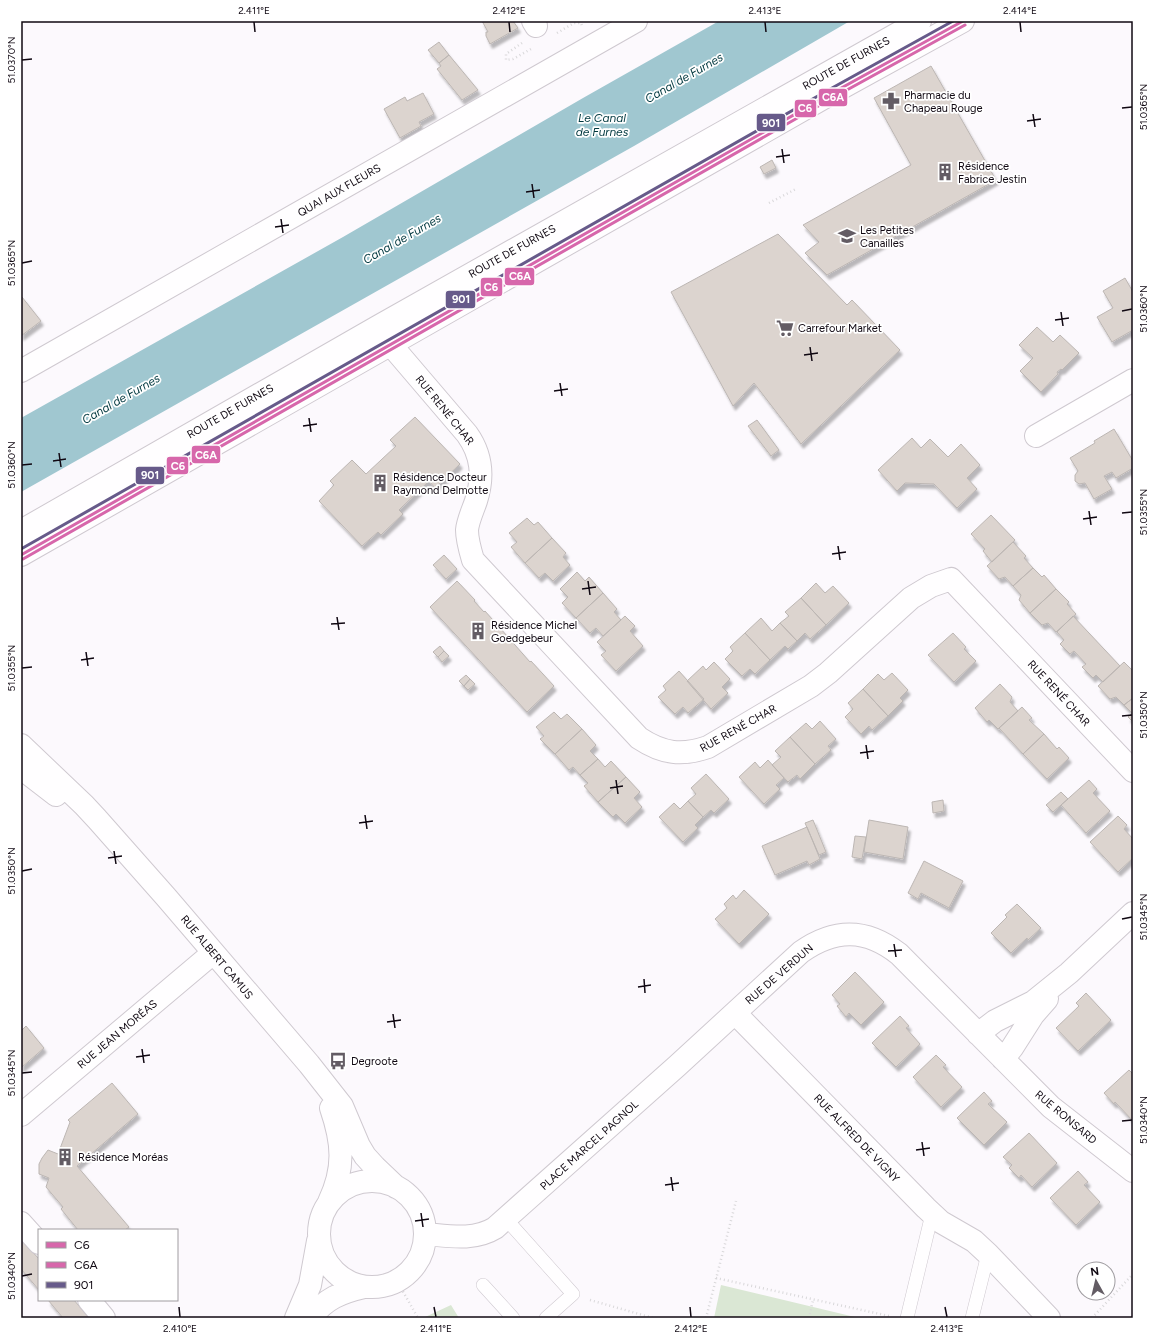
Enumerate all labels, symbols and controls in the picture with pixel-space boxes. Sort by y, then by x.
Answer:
text: 2.411°E [238,4,270,17]
text: 2.412°E [492,4,526,17]
text: 2.413°E [748,4,782,17]
text: 2.414°E [1003,4,1037,17]
street label: ROUTE DE FURNES [800,34,892,93]
text: 51.0370°N [5,36,18,84]
water label: Canal de Furnes [643,50,726,106]
text: 51.0365°N [1137,84,1150,130]
line badge: C6A [818,88,848,107]
place label: Pharmacie du Chapeau Rouge [904,89,983,115]
text: C6A [822,91,844,104]
pharmacy icon: Pharmacie du Chapeau Rouge [881,91,901,111]
line badge: C6 [794,99,817,118]
text: C6 [798,102,813,115]
water label: Le Canal de Furnes [576,111,629,139]
line badge: 901 [756,113,786,132]
text: 901 [762,117,780,130]
place label: Résidence Fabrice Jestin [958,160,1027,186]
street label: QUAI AUX FLEURS [295,161,383,220]
building icon: Résidence Fabrice Jestin [935,162,955,182]
water label: Canal de Furnes [361,211,444,267]
street label: ROUTE DE FURNES [466,222,558,281]
place label: Les Petites Canailles [860,224,914,250]
school or university icon: Les Petites Canailles [837,226,857,246]
text: 51.0365°N [5,240,18,286]
line badge: C6A [504,267,535,286]
text: C6A [509,270,531,283]
line badge: C6 [480,277,503,297]
text: C6 [484,281,499,294]
text: 51.0360°N [1137,285,1150,333]
line badge: 901 [445,290,476,309]
text: 901 [452,293,470,306]
supermarket icon: Carrefour Market [775,318,795,338]
place label: Carrefour Market [798,322,882,335]
water label: Canal de Furnes [80,371,163,427]
street label: RUE RENÉ CHAR [413,373,477,448]
street label: ROUTE DE FURNES [185,381,276,441]
text: 51.0360°N [5,441,18,489]
line badge: C6A [191,445,221,464]
text: C6A [195,449,217,462]
line badge: C6 [166,456,189,475]
text: C6 [171,460,186,473]
line badge: 901 [135,466,165,485]
text: 901 [141,469,159,482]
place label: Résidence Docteur Raymond Delmotte [393,471,488,497]
building icon: Résidence Docteur Raymond Delmotte [370,473,390,493]
text: 51.0355°N [1137,489,1150,535]
place label: Résidence Michel Goedgebeur [491,619,577,645]
building icon: Résidence Michel Goedgebeur [468,621,488,641]
text: 51.0355°N [5,645,18,691]
street label: RUE RENÉ CHAR [1025,658,1093,729]
text: 51.0350°N [1137,691,1150,739]
street label: RUE RENÉ CHAR [698,702,779,755]
text: 51.0350°N [5,847,18,895]
text: 51.0345°N [1137,893,1150,941]
street label: RUE ALBERT CAMUS [178,913,256,1002]
street label: RUE DE VERDUN [743,941,816,1007]
street label: RUE JEAN MORÉAS [75,997,160,1072]
text: 51.0345°N [5,1049,18,1097]
bus stop icon: Degroote [328,1051,348,1071]
place label: Degroote [351,1055,398,1068]
street label: RUE RONSARD [1032,1088,1099,1147]
street label: RUE ALFRED DE VIGNY [811,1092,902,1185]
text: 51.0340°N [1137,1096,1150,1144]
street label: PLACE MARCEL PAGNOL [538,1098,641,1193]
building icon: Résidence Moréas [55,1147,75,1167]
place label: Résidence Moréas [78,1151,168,1164]
legend [38,1229,178,1301]
text: C6 [74,1238,90,1252]
text: 51.0340°N [5,1252,18,1300]
text: C6A [74,1258,98,1272]
north arrow [1076,1261,1116,1301]
text: N [1090,1265,1100,1279]
text: 901 [74,1278,93,1292]
text: 2.410°E [163,1322,197,1335]
text: 2.411°E [420,1322,452,1335]
text: 2.412°E [674,1322,708,1335]
text: 2.413°E [930,1322,964,1335]

